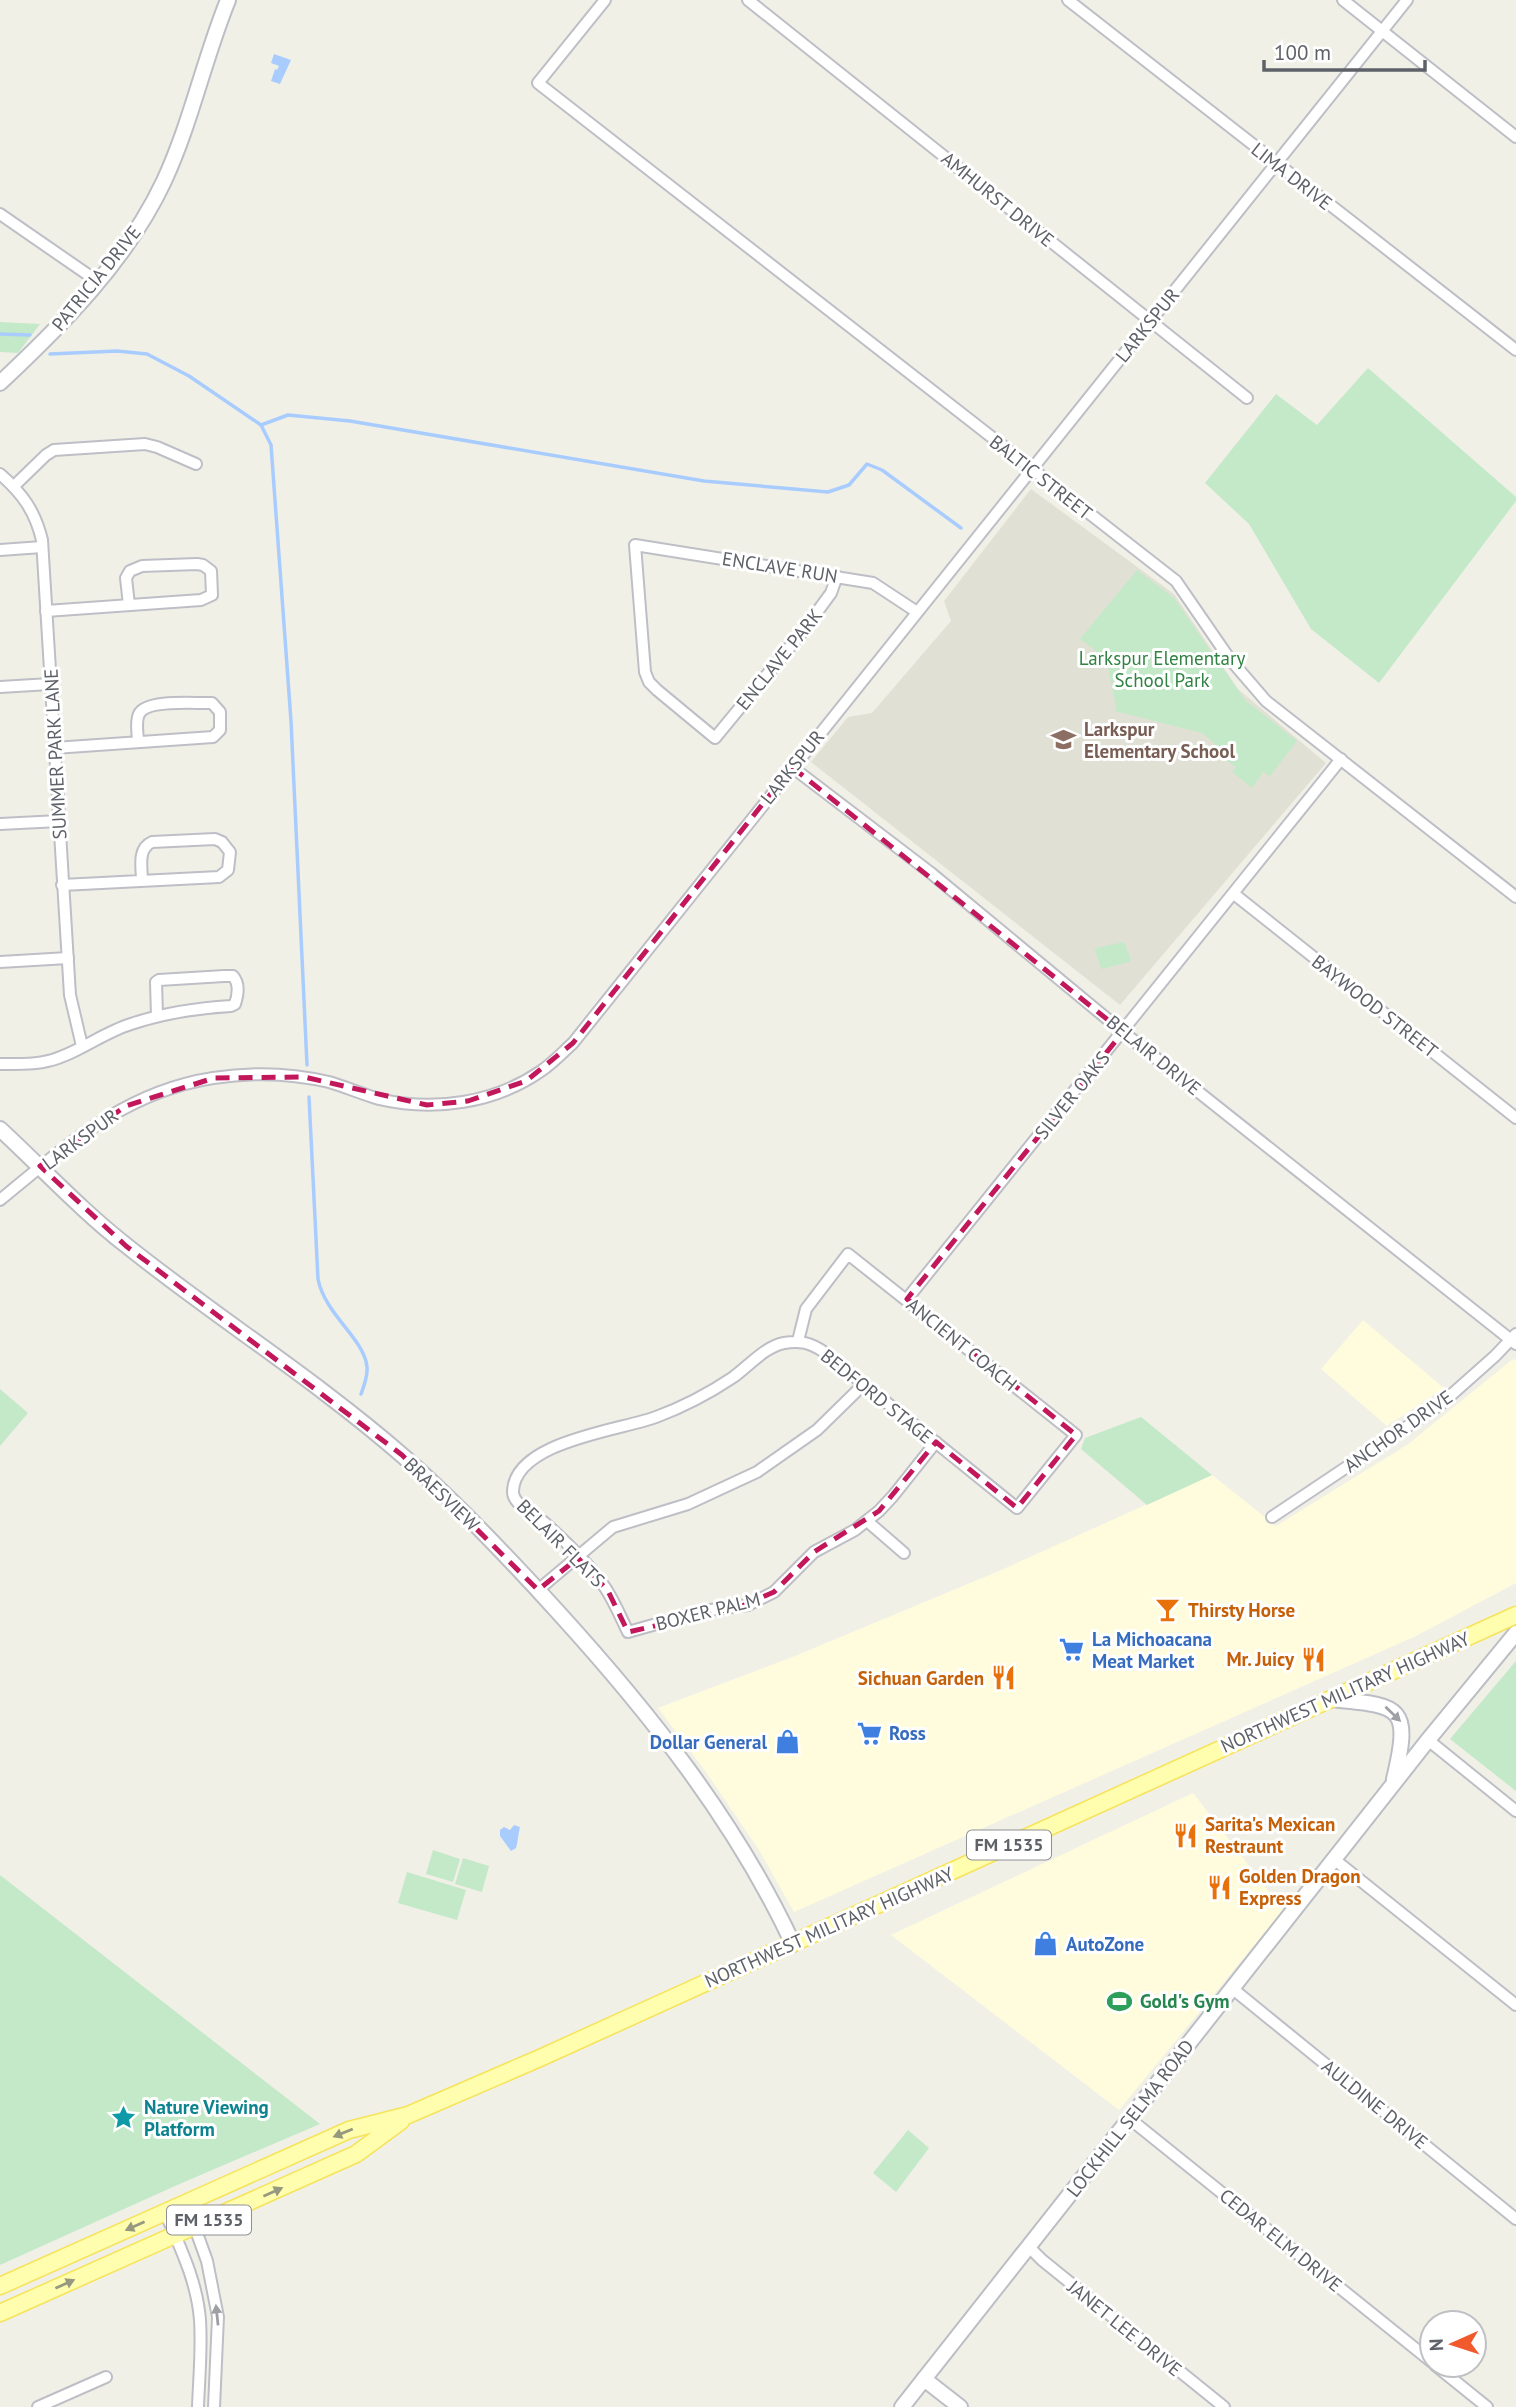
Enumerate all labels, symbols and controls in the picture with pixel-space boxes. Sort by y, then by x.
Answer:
scale bar [1264,28,1425,72]
text: 100 m [1274,39,1331,66]
street label: LIMA DRIVE [1247,137,1337,215]
street label: AMHURST DRIVE [937,146,1059,252]
street label: PATRICIA DRIVE [46,220,146,336]
street label: LARKSPUR [1110,283,1184,367]
street label: BALTIC STREET [985,429,1098,525]
street label: ENCLAVE RUN [721,546,839,588]
street label: ENCLAVE PARK [731,603,827,715]
park label: Larkspur Elementary School Park [1079,646,1245,692]
street label: SUMMER PARK LANE [39,668,71,840]
place label: Larkspur Elementary School [1084,717,1235,763]
street label: LARKSPUR [755,725,829,809]
school or university icon: Larkspur Elementary School [1050,726,1078,754]
street label: BAYWOOD STREET [1307,949,1443,1063]
street label: BELAIR DRIVE [1102,1010,1206,1100]
street label: SILVER OAKS [1029,1046,1115,1144]
street label: LARKSPUR [37,1103,123,1175]
street label: ANCIENT COACH [902,1292,1022,1396]
street label: BEDFORD STAGE [816,1344,938,1448]
street label: ANCHOR DRIVE [1339,1385,1457,1477]
street label: BRAESVIEW [399,1452,485,1536]
street label: BELAIR FLATS [512,1494,610,1592]
street label: BOXER PALM [653,1586,763,1636]
bar icon: Thirsty Horse [1154,1596,1182,1624]
place label: Thirsty Horse [1188,1598,1295,1622]
street label: NORTHWEST MILITARY HIGHWAY [1217,1626,1474,1758]
place label: La Michoacana Meat Market [1092,1627,1212,1673]
supermarket icon: La Michoacana Meat Market [1058,1636,1086,1664]
restaurant icon: Mr. Juicy [1300,1645,1328,1673]
place label: Mr. Juicy [1226,1647,1295,1671]
restaurant icon: Sichuan Garden [990,1664,1018,1692]
place label: Sichuan Garden [858,1666,984,1690]
one-way arrow [1384,1706,1401,1723]
supermarket icon: Ross [855,1719,883,1747]
place label: Ross [889,1721,926,1745]
shop icon: Dollar General [773,1728,801,1756]
place label: Dollar General [650,1730,767,1754]
place label: Sarita's Mexican Restraunt [1205,1812,1335,1858]
restaurant icon: Sarita's Mexican Restraunt [1171,1821,1199,1849]
road number: FM 1535 [967,1830,1051,1859]
street label: NORTHWEST MILITARY HIGHWAY [701,1861,958,1993]
place label: Golden Dragon Express [1239,1864,1361,1910]
restaurant icon: Golden Dragon Express [1205,1873,1233,1901]
shop icon: AutoZone [1032,1930,1060,1958]
place label: AutoZone [1066,1932,1144,1956]
sports icon: Gold's Gym [1106,1987,1134,2015]
place label: Gold's Gym [1140,1989,1230,2013]
street label: LOCKHILL SELMA ROAD [1061,2034,1199,2202]
street label: AULDINE DRIVE [1317,2054,1433,2154]
place label: Nature Viewing Platform [144,2095,269,2141]
place icon: Nature Viewing Platform [110,2104,138,2132]
one-way arrow [332,2128,353,2139]
street label: CEDAR ELM DRIVE [1215,2183,1347,2297]
one-way arrow [262,2186,283,2197]
road number: FM 1535 [167,2206,251,2234]
one-way arrow [124,2221,145,2232]
street label: JANET LEE DRIVE [1062,2274,1187,2381]
one-way arrow [55,2278,75,2290]
one-way arrow [212,2303,223,2325]
north arrow [1418,2309,1488,2379]
text: N [1424,2338,1448,2352]

